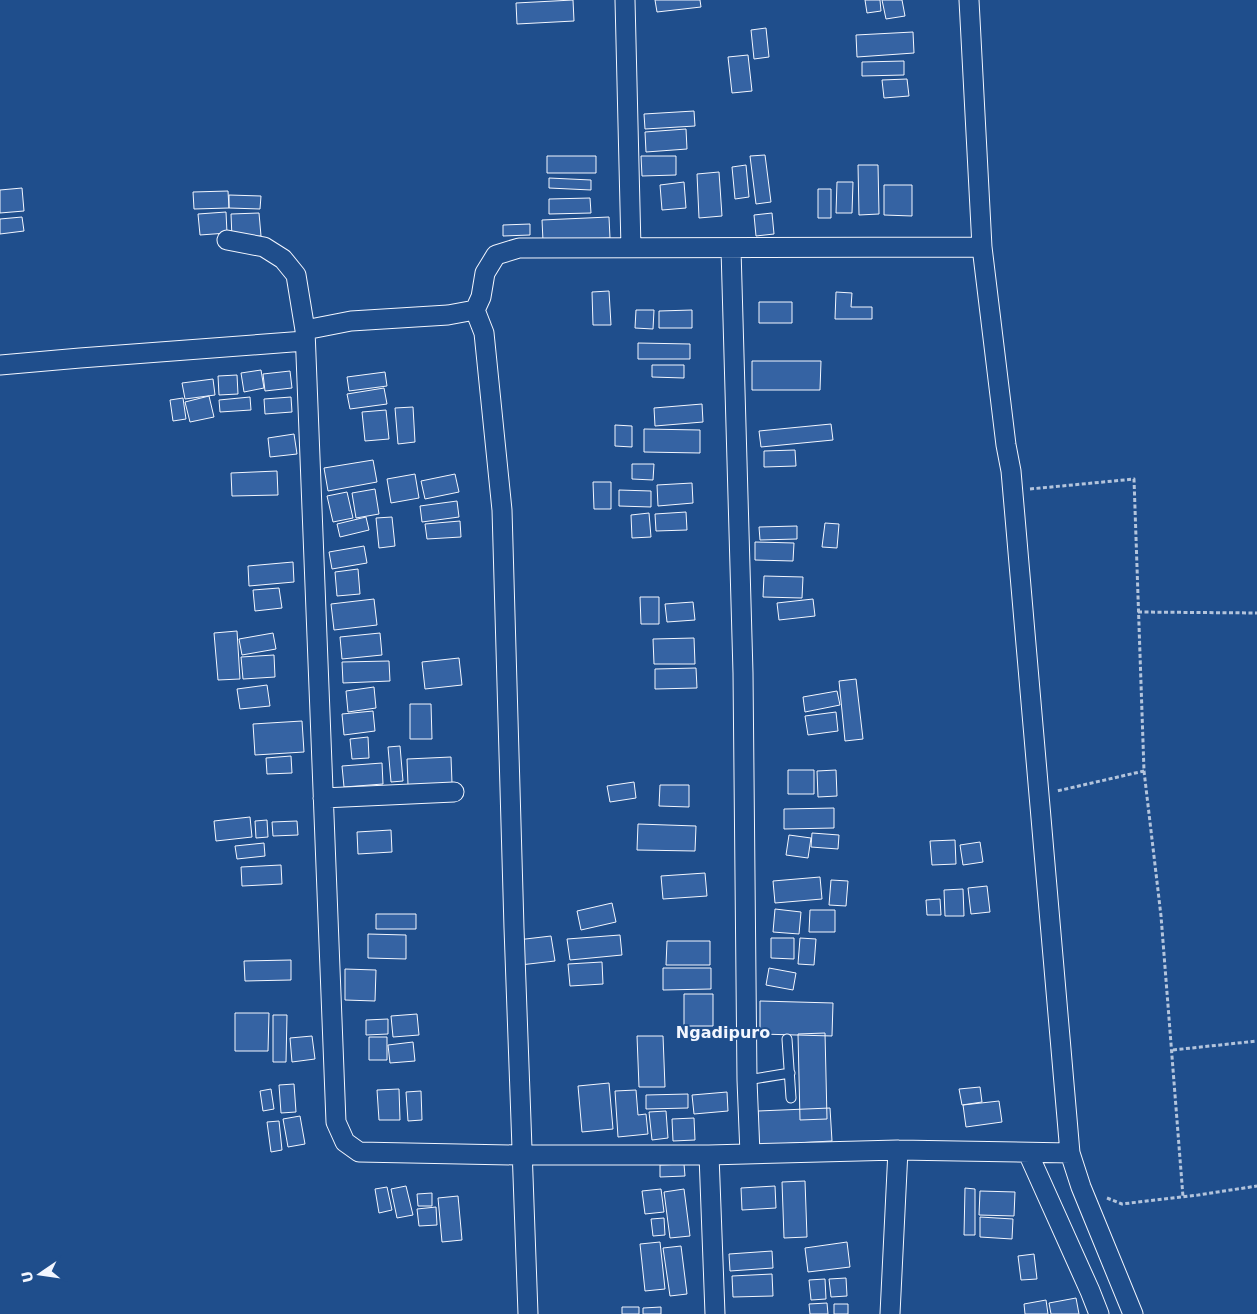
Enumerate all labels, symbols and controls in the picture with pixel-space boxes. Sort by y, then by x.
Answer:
district label: Ngadipuro [676,1023,770,1042]
north arrow [15,1249,65,1299]
text: U [18,1270,36,1284]

